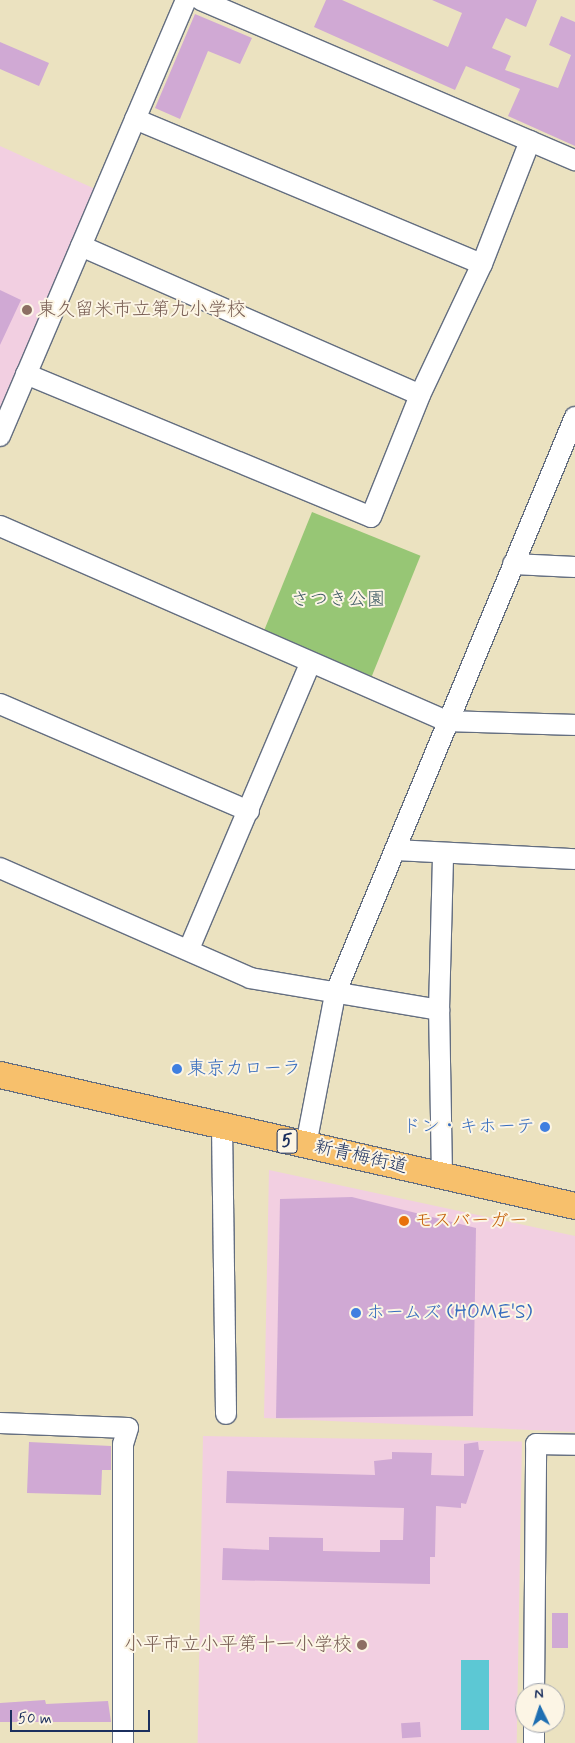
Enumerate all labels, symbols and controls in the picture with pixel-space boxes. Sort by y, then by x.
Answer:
place label: 東久留米市立第九小学校 [37,299,246,321]
marker: 東久留米市立第九小学校 [21,304,33,316]
park label: さつき公園 [291,589,385,611]
place label: 東京カローラ [187,1058,301,1080]
marker: 東京カローラ [171,1063,183,1075]
place label: ドン・キホーテ [402,1116,535,1138]
marker: ドン・キホーテ [539,1121,551,1133]
road number: 5 [276,1126,298,1156]
street label: 新青梅街道 [312,1135,410,1179]
place label: モスバーガー [414,1210,528,1232]
marker: モスバーガー [398,1215,410,1227]
place label: ホームズ (HOME'S) [366,1302,533,1324]
marker: ホームズ (HOME'S) [350,1307,362,1319]
place label: 小平市立小平第十一小学校 [124,1634,352,1656]
marker: 小平市立小平第十一小学校 [356,1639,368,1651]
north arrow [515,1683,565,1733]
text: N [534,1685,544,1703]
scale bar [12,1700,152,1732]
text: 50 m [18,1709,52,1729]

